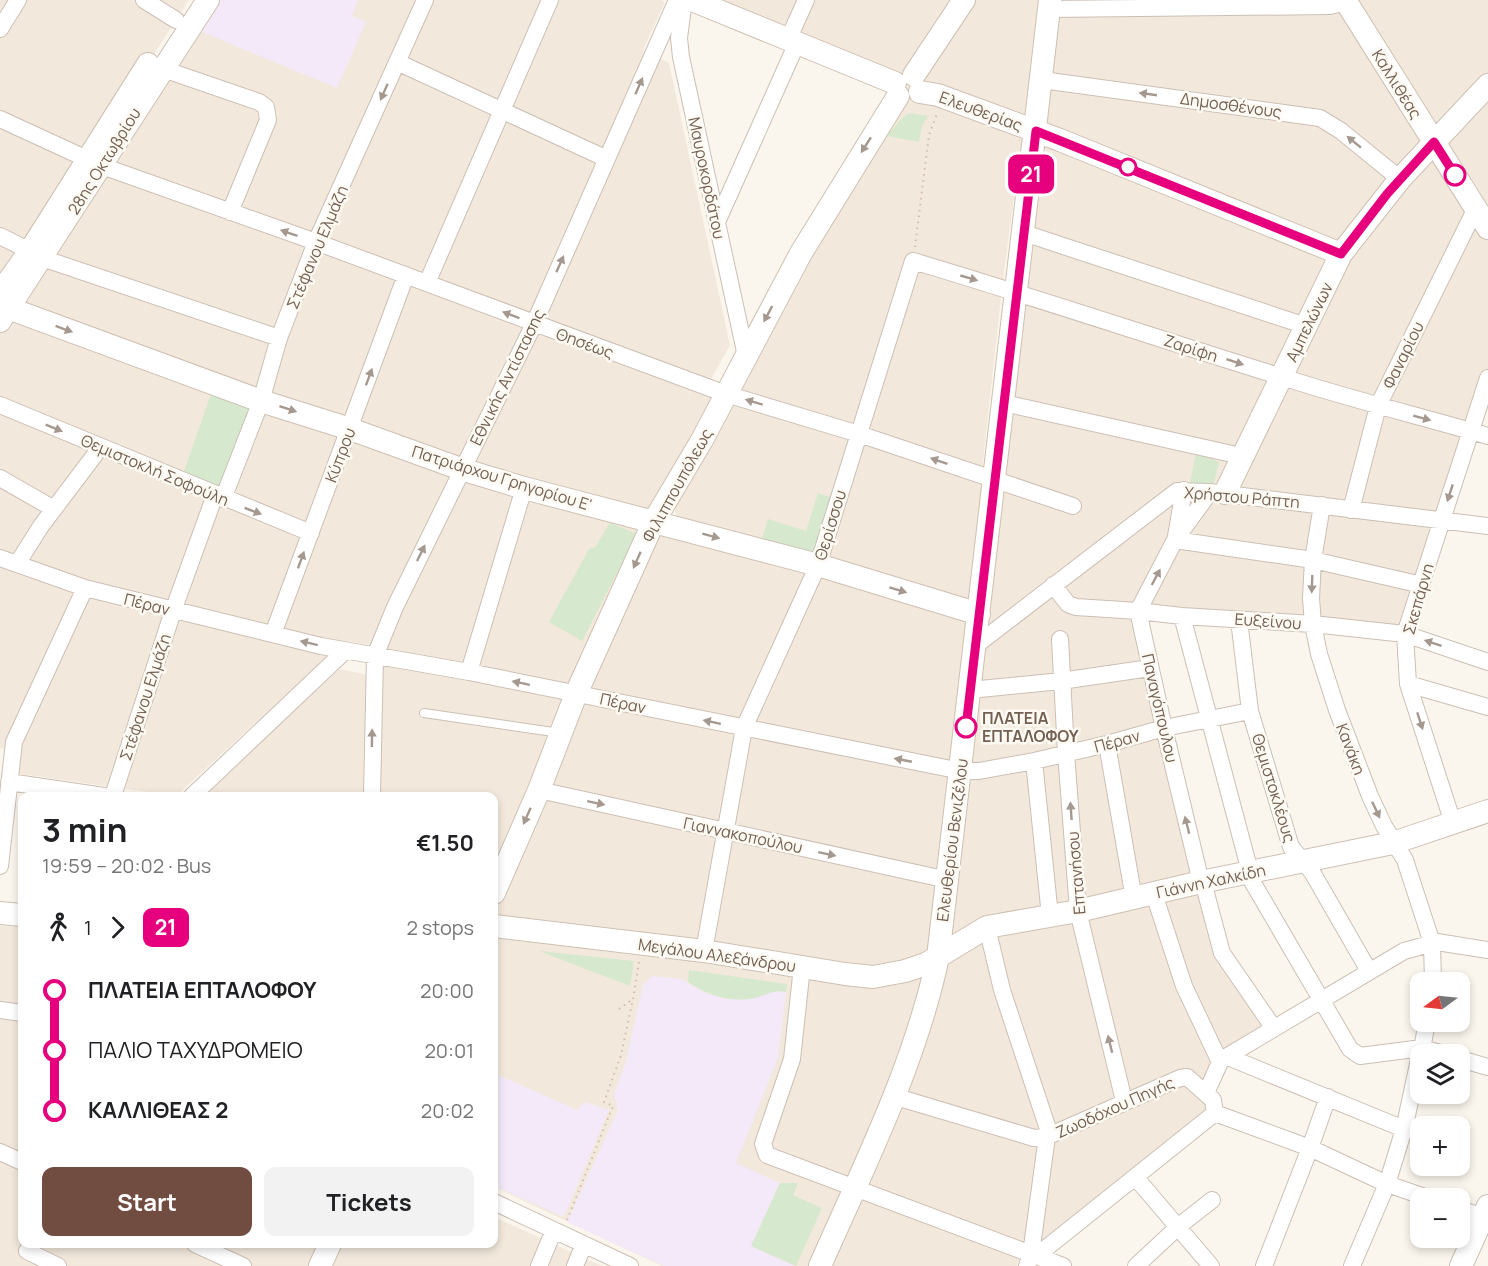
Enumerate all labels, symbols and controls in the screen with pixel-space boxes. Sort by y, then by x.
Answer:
street label: Καλλιθέας [1367,45,1427,123]
one-way arrow [635,77,644,94]
one-way arrow [379,83,388,100]
street label: Ελευθερίας [936,86,1026,136]
street label: Δημοσθένους [1179,87,1283,123]
one-way arrow [1138,89,1157,98]
street label: 28ης Οκτωβρίου [62,103,146,219]
street label: Μαυροκορδάτου [683,115,731,241]
one-way arrow [1346,135,1362,148]
one-way arrow [861,137,872,154]
line badge: 21 [1004,154,1058,194]
unlabelled marker [1119,158,1137,176]
text: 21 [1020,160,1042,188]
unlabelled marker [1444,164,1466,186]
street label: Στέφανου Ελμάζη [281,182,353,312]
one-way arrow [280,227,298,237]
one-way arrow [556,255,566,273]
one-way arrow [960,274,978,283]
street label: Αμπελώνων [1280,279,1338,365]
street label: Εθνικής Αντίστασης [464,305,550,449]
one-way arrow [763,305,773,322]
one-way arrow [502,310,520,319]
street label: Φαναρίου [1377,318,1429,392]
street label: Θησέως [553,322,617,364]
one-way arrow [56,325,74,335]
street label: Ζαρίφη [1161,329,1221,367]
one-way arrow [1226,358,1244,367]
one-way arrow [365,368,374,386]
one-way arrow [745,397,763,406]
one-way arrow [279,405,297,415]
one-way arrow [1413,414,1431,423]
one-way arrow [45,424,63,433]
street label: Κύπρου [320,424,360,486]
street label: Φιλιππουπόλεως [637,424,717,546]
street label: Θεμιστοκλή Σοφούλη [78,429,232,511]
street label: Πατριάρχου Γρηγορίου Ε' [409,440,595,516]
one-way arrow [930,456,948,466]
street label: Χρήστου Ράπτη [1183,481,1301,513]
one-way arrow [1444,484,1454,502]
street label: Θερίσσου [809,487,851,563]
one-way arrow [245,506,263,516]
one-way arrow [702,532,720,541]
one-way arrow [416,544,425,561]
one-way arrow [296,550,306,568]
one-way arrow [632,551,642,569]
street label: Σκεπάρνη [1397,561,1439,637]
one-way arrow [1151,568,1161,585]
one-way arrow [1307,575,1317,594]
one-way arrow [889,586,907,595]
street label: Πέραν [122,588,172,620]
street label: Ευξείνου [1234,608,1302,634]
street label: Στέφανου Ελμάζη [114,631,176,763]
one-way arrow [299,638,318,648]
one-way arrow [1423,638,1441,647]
street label: Παναγόπουλου [1137,651,1183,765]
one-way arrow [512,677,530,687]
street label: Πέραν [598,687,648,719]
place label: ΠΛΑΤΕΙΑ ΕΠΤΑΛΟΦΟΥ [982,707,1079,747]
one-way arrow [1416,712,1425,730]
marker: ΠΛΑΤΕΙΑ ΕΠΤΑΛΟΦΟΥ [955,716,977,738]
one-way arrow [702,717,721,726]
street label: Κανάκη [1331,720,1371,778]
street label: Πέραν [1092,724,1142,758]
one-way arrow [368,729,377,748]
street label: Θεμιστοκλέους [1247,731,1301,845]
one-way arrow [893,755,912,764]
street label: Ελευθερίου Βενιζέλου [931,757,973,923]
one-way arrow [587,799,606,808]
one-way arrow [1066,802,1075,821]
one-way arrow [1372,802,1381,819]
text: 3 min [42,807,127,852]
one-way arrow [523,808,532,825]
street label: Γιαννακοπούλου [681,812,805,858]
one-way arrow [1182,816,1192,834]
text: €1.50 [416,828,474,858]
street label: Επτανήσου [1061,831,1091,915]
one-way arrow [818,850,837,859]
text: 19:59 – 20:02 · Bus [42,852,211,879]
street label: Γιάννη Χαλκίδη [1154,859,1268,903]
icon: walk [42,911,75,944]
icon: forward [101,911,134,944]
text: 21 [155,913,177,941]
text: 1 [84,914,92,941]
text: 2 stops [406,914,474,941]
street label: Μεγάλου Αλεξάνδρου [637,933,797,977]
north arrow [1410,972,1470,1032]
map controls [1410,972,1470,1248]
text: ΠΛΑΤΕΙΑ ΕΠΤΑΛΟΦΟΥ [88,975,316,1005]
text: 20:00 [420,977,474,1004]
text: ΠΑΛΙΟ ΤΑΧΥΔΡΟΜΕΙΟ [88,1035,303,1065]
one-way arrow [1105,1035,1115,1053]
text: 20:01 [424,1037,474,1064]
button: layers [1410,1044,1470,1104]
street label: Ζωοδόχου Πηγής [1052,1071,1178,1143]
text: ΚΑΛΛΙΘΕΑΣ 2 [88,1095,228,1125]
text: 20:02 [421,1097,474,1124]
button: + [1410,1116,1470,1176]
button: Start [42,1167,252,1236]
button: Tickets [264,1167,474,1236]
button: − [1410,1188,1470,1248]

